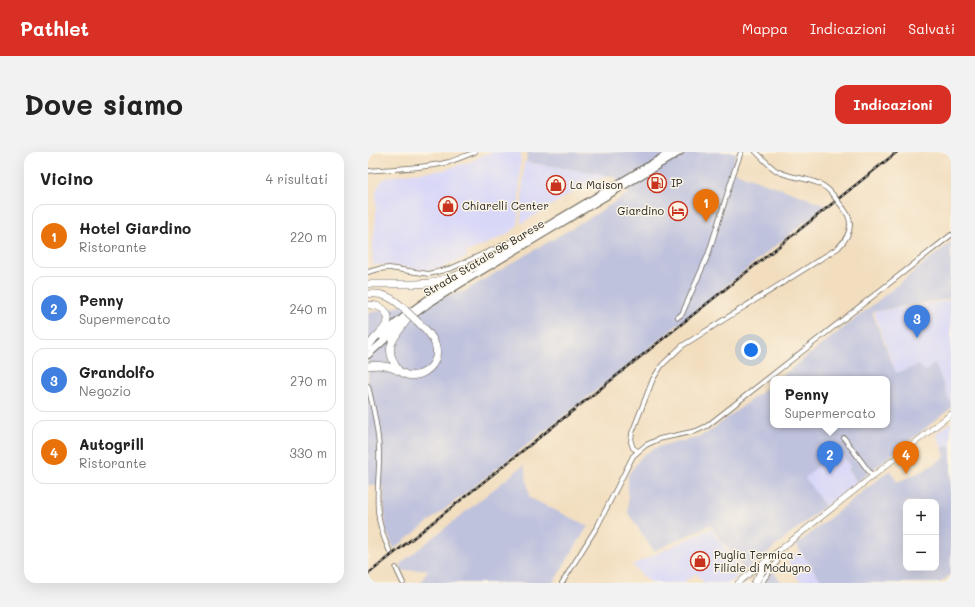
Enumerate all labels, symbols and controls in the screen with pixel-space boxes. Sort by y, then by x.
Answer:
text: Pathlet [20,16,89,41]
text: Mappa [742,19,788,38]
text: Indicazioni [810,19,886,38]
text: Salvati [908,19,955,38]
button: Indicazioni [835,85,951,124]
text: Dove siamo [24,86,183,122]
text: Vicino [40,167,93,189]
text: 4 risultati [265,170,328,187]
fuel station icon: IP [646,172,668,194]
shop icon: La Maison [545,174,567,196]
place label: IP [671,175,683,190]
place label: La Maison [570,177,623,192]
pin: 1 [693,189,719,222]
shop icon: Chiarelli Center [437,195,459,217]
place label: Chiarelli Center [462,198,549,213]
hotel icon: Giardino [667,200,689,222]
place label: Giardino [617,203,664,218]
street label: Strada Statale 96 Barese [421,215,547,300]
text: Hotel Giardino [79,218,191,238]
text: 1 [51,228,57,245]
text: 220 m [290,228,327,245]
text: Ristorante [79,238,147,255]
text: Penny [79,290,124,310]
text: 2 [50,300,58,317]
text: 240 m [290,300,327,317]
pin: 3 [904,305,930,338]
text: Supermercato [79,310,170,327]
your location [741,340,761,360]
text: Grandolfo [79,362,154,382]
text: 3 [50,372,58,389]
text: 270 m [290,372,327,389]
popup [770,376,890,428]
text: Negozio [79,382,131,399]
text: Penny [784,384,829,404]
text: Supermercato [784,404,876,421]
text: Autogrill [79,434,144,454]
pin: 2 [817,441,843,474]
pin: 4 [893,441,919,474]
text: 4 [50,444,58,461]
text: 330 m [289,444,327,461]
text: Ristorante [79,454,147,471]
map controls [903,499,939,571]
button: + [903,499,939,535]
button: − [903,535,939,571]
place label: Puglia Termica - Filiale di Modugno [714,547,811,575]
shop icon: Puglia Termica - Filiale di Modugno [689,550,711,572]

